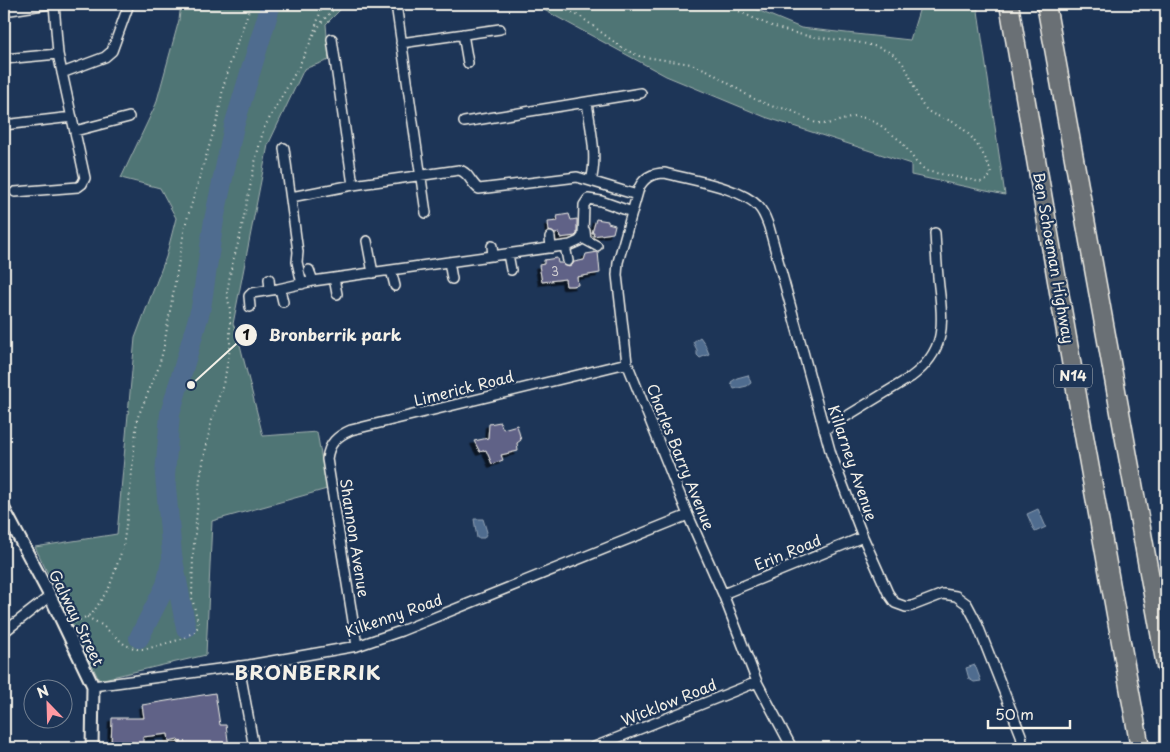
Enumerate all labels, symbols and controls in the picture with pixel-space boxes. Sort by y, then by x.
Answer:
street label: Ben Schoeman Highway [1028,170,1081,345]
house number: 3 [551,262,559,280]
callout: Bronberrik park [233,320,412,351]
text: 1 [242,322,250,345]
text: Bronberrik park [269,322,402,346]
street label: Limerick Road [411,364,516,411]
road number: N14 [1054,364,1092,388]
street label: Charles Barry Avenue [642,380,721,533]
street label: Killarney Avenue [823,401,884,524]
street label: Shannon Avenue [335,477,376,599]
street label: Erin Road [751,528,824,575]
street label: Galway Street [44,565,111,669]
street label: Kilkenny Road [342,587,445,642]
district label: BRONBERRIK [235,657,381,687]
street label: Wicklow Road [617,672,720,731]
north arrow [22,680,72,730]
text: N [34,680,52,703]
scale bar [988,697,1070,729]
text: 50 m [995,702,1034,725]

